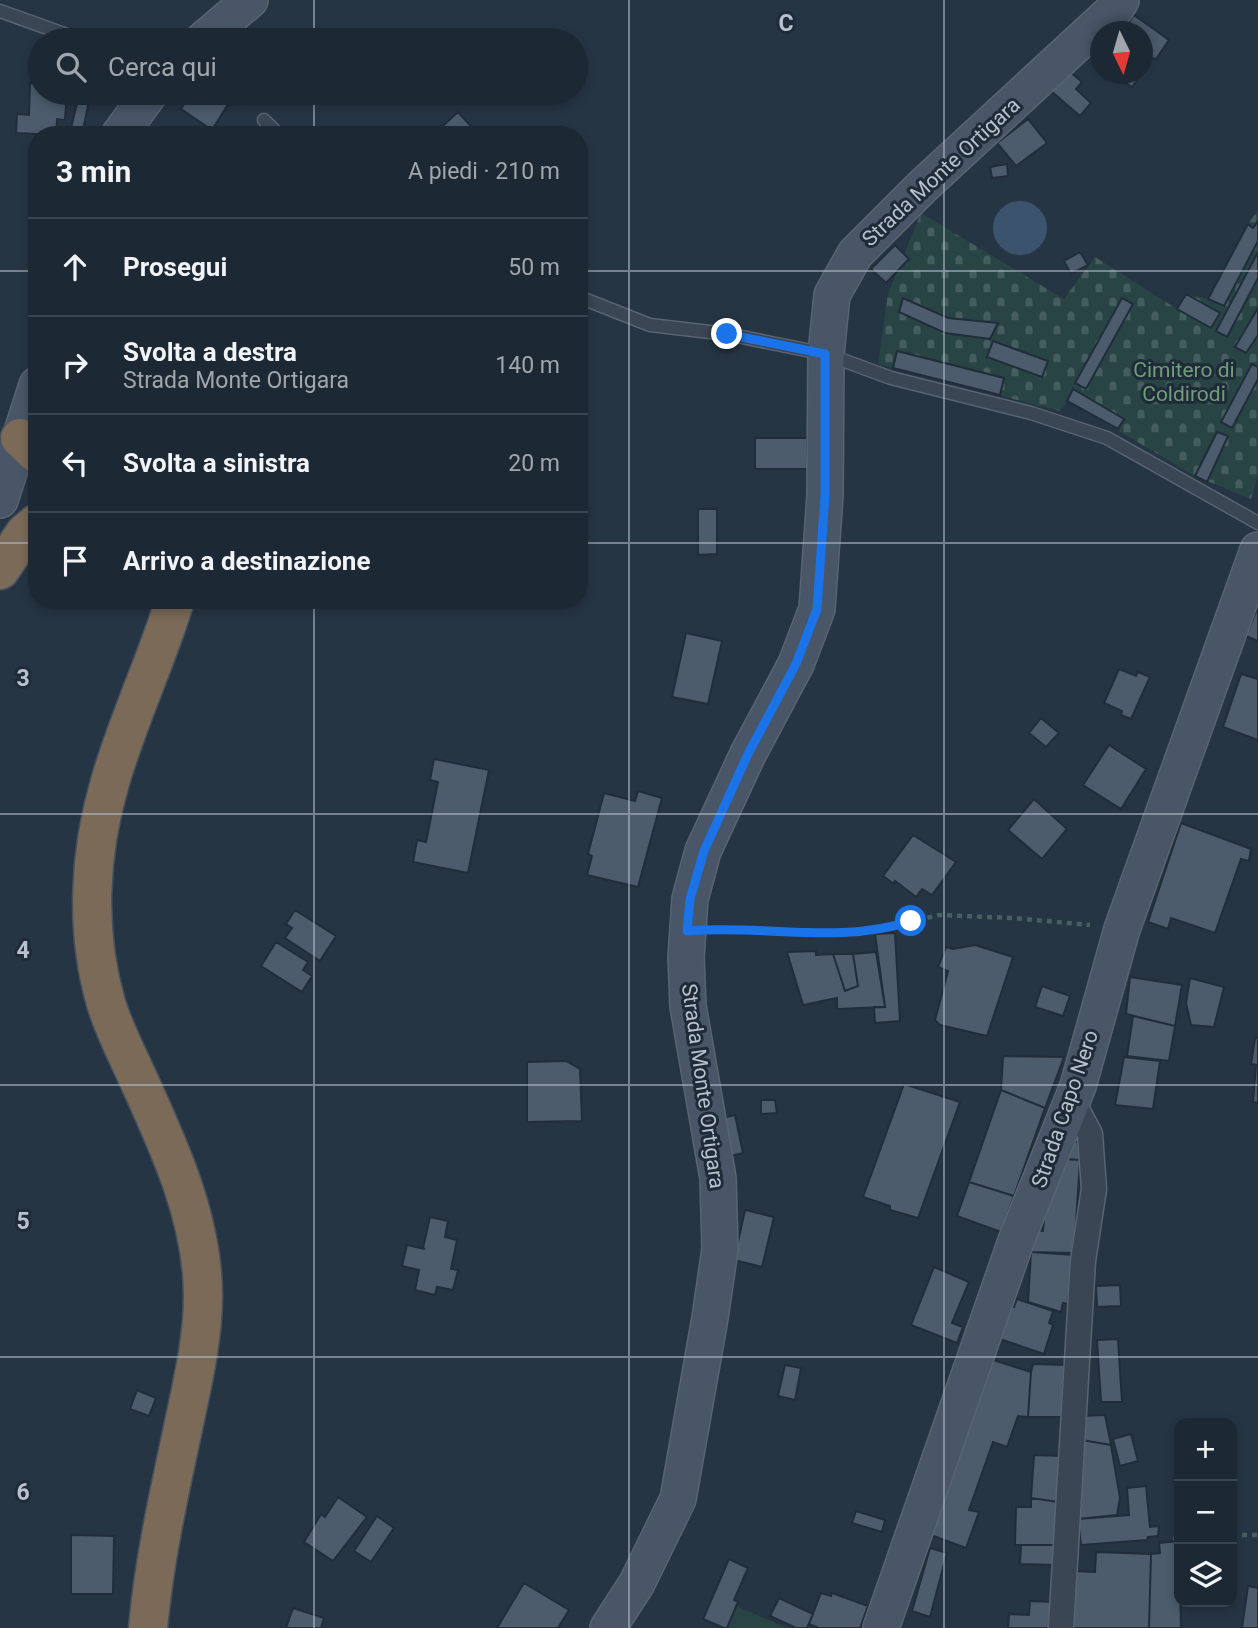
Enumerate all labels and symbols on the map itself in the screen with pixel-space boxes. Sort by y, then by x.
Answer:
text: C [778,10,794,37]
north arrow [1090,21,1153,84]
street label: Strada Monte Ortigara [857,93,1025,251]
route end [711,318,742,349]
park label: Cimitero di Coldirodi [1133,358,1235,406]
text: 3 [16,665,30,692]
route start [895,905,926,936]
text: 4 [16,937,30,964]
street label: Strada Monte Ortigara [677,982,729,1190]
street label: Strada Capo Nero [1027,1027,1103,1191]
text: 5 [16,1208,30,1235]
text: 6 [16,1479,30,1506]

